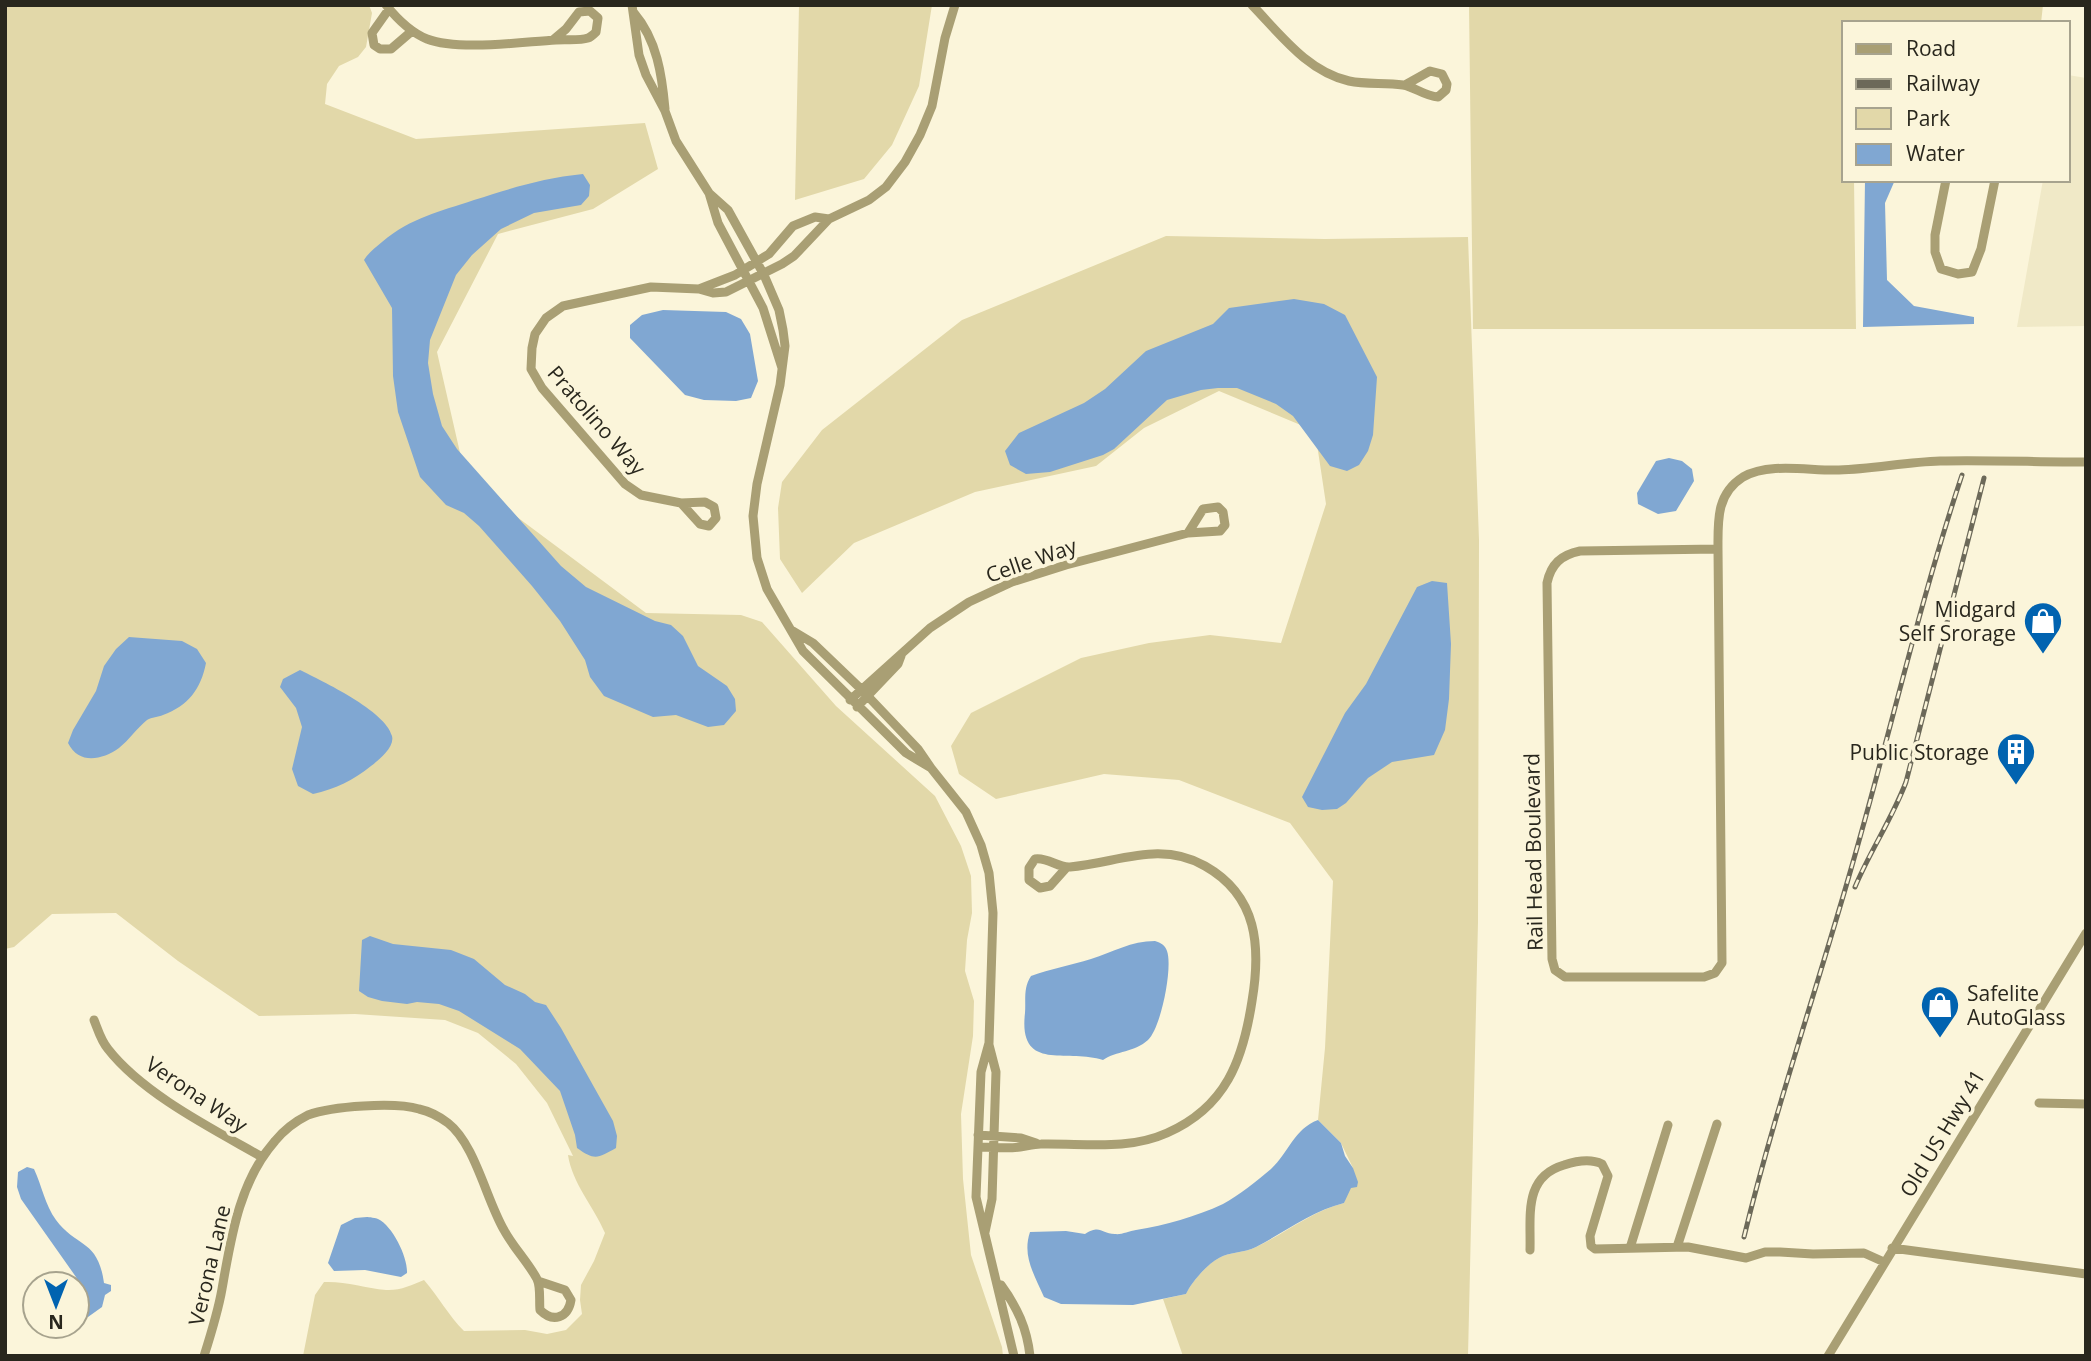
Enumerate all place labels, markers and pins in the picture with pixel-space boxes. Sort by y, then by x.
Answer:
place label: Midgard Self Srorage [1899,595,2016,647]
shop icon: Midgard Self Srorage [2022,600,2064,655]
building icon: Public Storage [1995,731,2037,786]
place label: Public Storage [1849,738,1989,766]
place label: Safelite AutoGlass [1967,979,2066,1031]
shop icon: Safelite AutoGlass [1919,984,1961,1039]

